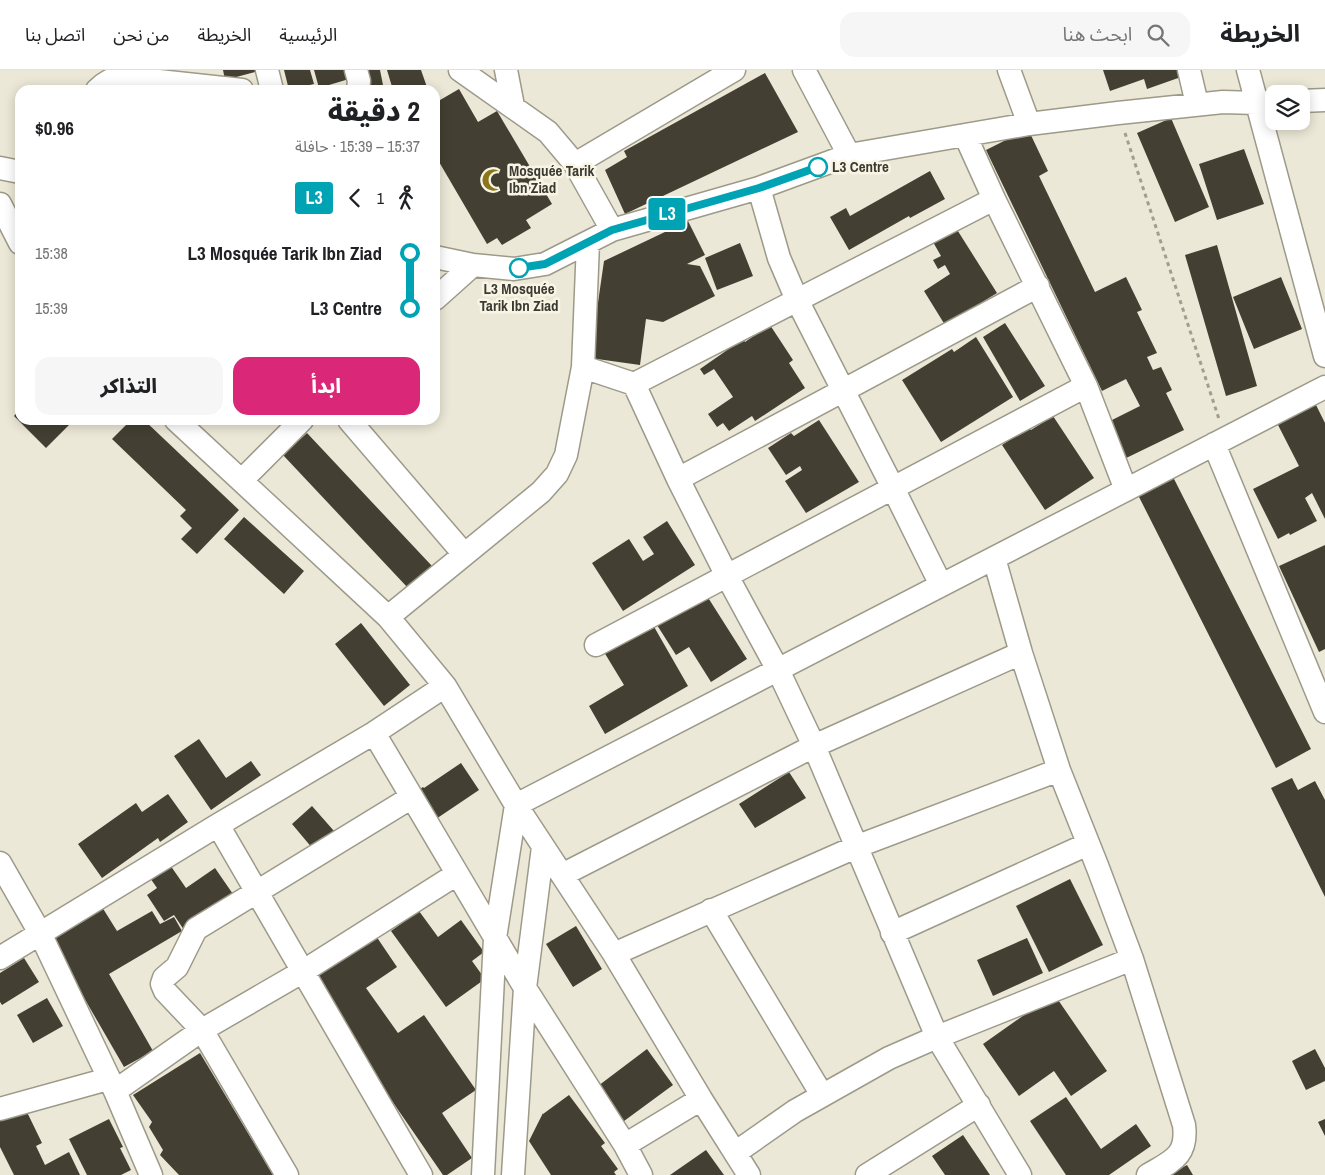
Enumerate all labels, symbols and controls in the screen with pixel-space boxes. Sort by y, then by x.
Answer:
search box [840,12,1190,57]
text: الخريطة [1220,17,1300,49]
text: ابحث هنا [1062,21,1132,47]
icon: search [1144,21,1172,49]
text: اتصل بنا [25,22,85,47]
text: من نحن [113,22,169,47]
text: الخريطة [197,22,251,47]
text: الرئيسية [279,22,337,47]
map controls [1265,85,1310,130]
button: layers [1265,85,1310,130]
text: 2 دقيقة [328,92,420,130]
text: $0.96 [35,115,74,141]
text: 15:37 – 15:39 · حافلة [295,135,420,157]
place label: L3 Centre [832,156,889,177]
marker: L3 Centre [808,157,828,177]
place label: Mosquée Tarik Ibn Ziad [509,160,594,198]
mosque icon: Mosquée Tarik Ibn Ziad [480,167,506,193]
icon: back [341,184,369,212]
icon: walk [392,184,420,212]
text: L3 [305,185,323,210]
text: 1 [377,187,384,209]
line badge: L3 [644,198,690,230]
text: L3 [658,201,676,226]
text: L3 Mosquée Tarik Ibn Ziad [187,240,382,266]
text: 15:38 [35,242,68,264]
marker: L3 Mosquée Tarik Ibn Ziad [509,258,529,278]
place label: L3 Mosquée Tarik Ibn Ziad [479,278,559,316]
text: L3 Centre [310,295,382,321]
text: 15:39 [35,297,68,319]
button: التذاكر [35,357,223,415]
button: ابدأ [233,357,420,415]

